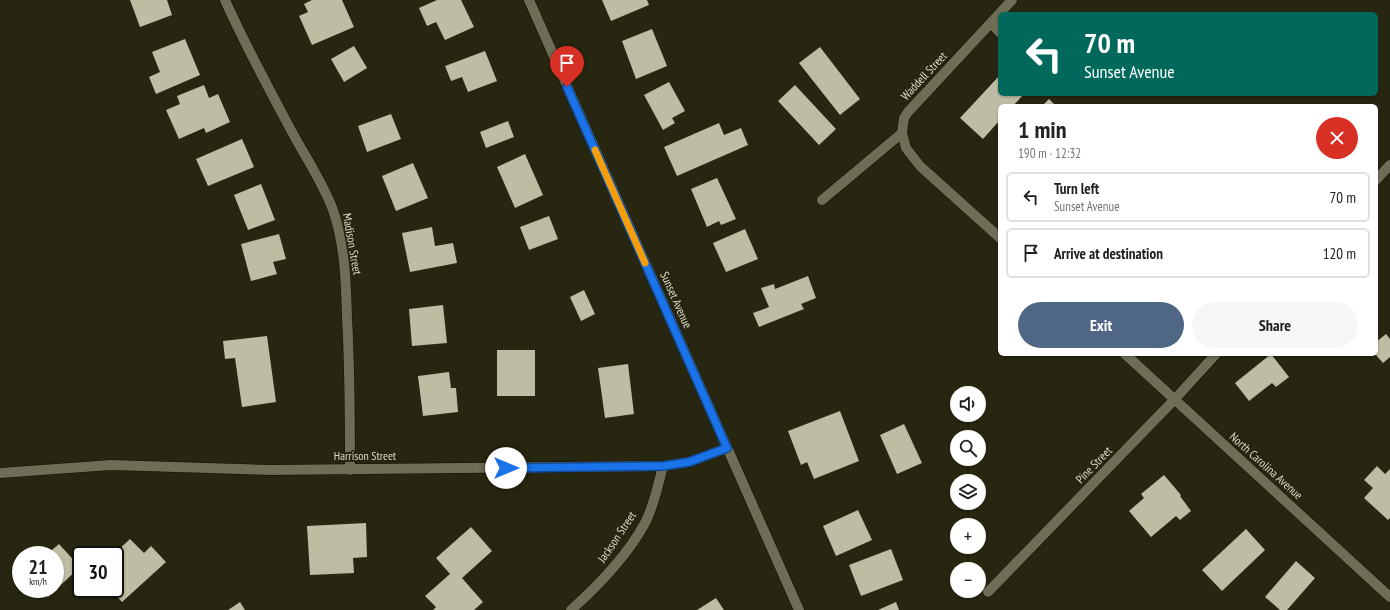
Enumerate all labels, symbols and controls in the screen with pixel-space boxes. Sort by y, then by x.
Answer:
text: 70 m [1084,24,1135,61]
icon: left [1018,28,1070,80]
pin [550,46,584,87]
street label: Waddell Street [897,48,950,103]
icon: arrive [556,52,578,74]
text: Sunset Avenue [1084,60,1175,83]
text: 1 min [1018,114,1066,145]
button: close [1316,117,1358,159]
text: 190 m · 12:32 [1018,145,1081,162]
text: Turn left [1054,179,1099,198]
icon: left [1020,186,1042,208]
text: 70 m [1330,188,1356,207]
text: Sunset Avenue [1054,198,1120,215]
street label: Madison Street [340,212,365,276]
icon: arrive [1020,242,1042,264]
text: Arrive at destination [1054,244,1163,263]
text: 120 m [1323,244,1356,263]
street label: Sunset Avenue [657,269,696,331]
button: Exit [1018,302,1184,348]
button: Share [1192,302,1358,348]
map controls [950,386,986,598]
button: sound [950,386,986,422]
street label: North Carolina Avenue [1227,429,1306,502]
button: search [950,430,986,466]
street label: Pine Street [1072,443,1115,486]
position arrow [485,447,527,489]
street label: Harrison Street [334,448,397,463]
button: layers [950,474,986,510]
street label: Jackson Street [593,508,640,566]
button: + [950,518,986,554]
speed limit sign: 30 [72,546,124,598]
text: 21 [28,554,48,580]
button: − [950,562,986,598]
text: km/h [29,575,47,588]

